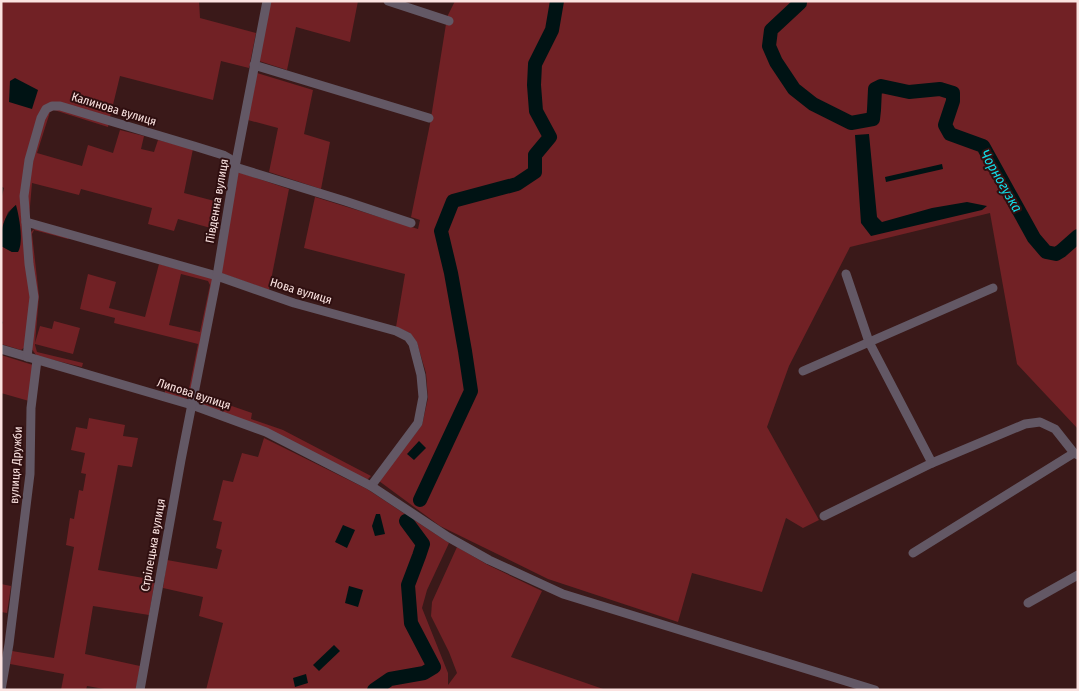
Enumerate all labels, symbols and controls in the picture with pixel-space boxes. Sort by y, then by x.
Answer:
street label: Калинова вулиця [70,89,158,129]
water label: Чорногузка [976,147,1026,215]
street label: Південна вулиця [203,158,231,244]
street label: Нова вулиця [268,275,334,307]
street label: Липова вулиця [155,375,233,413]
street label: вулиця Дружби [7,426,25,504]
street label: Стрілецька вулиця [138,498,168,592]

